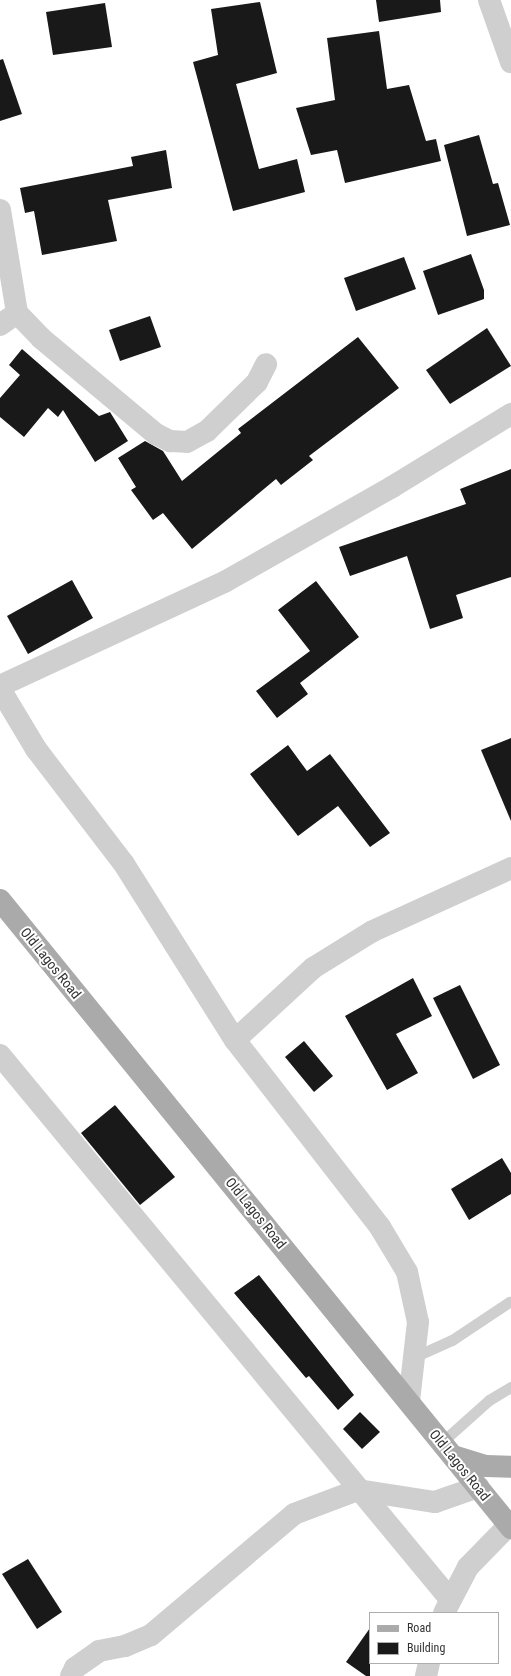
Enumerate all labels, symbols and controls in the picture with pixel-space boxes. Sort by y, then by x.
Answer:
street label: Old Lagos Road [17,924,85,1002]
street label: Old Lagos Road [222,1174,290,1252]
street label: Old Lagos Road [426,1426,494,1504]
legend [369,1612,499,1664]
text: Road [407,1621,431,1635]
text: Building [407,1641,445,1655]

